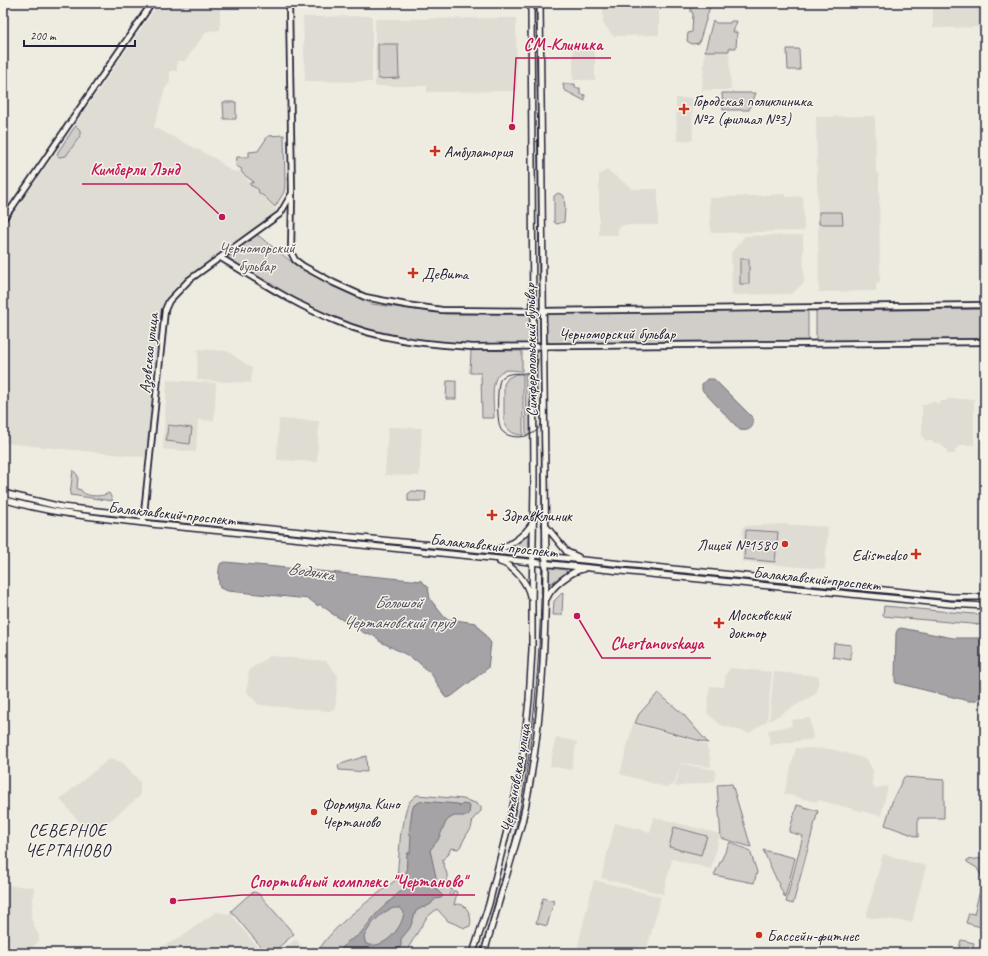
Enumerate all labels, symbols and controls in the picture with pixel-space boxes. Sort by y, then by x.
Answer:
scale bar [24,22,135,48]
text: 200 m [30,28,57,44]
callout: СМ-Клиника [516,29,611,58]
text: СМ-Клиника [523,34,604,55]
place label: Городская поликлиника №2 (филиал №3) [693,91,814,129]
marker: Городская поликлиника №2 (филиал №3) [678,103,690,115]
place label: Амбулатория [444,142,513,162]
marker: Амбулатория [429,145,441,157]
callout: Кимберли Лэнд [82,155,187,184]
text: Кимберли Лэнд [90,159,182,180]
park label: Черноморский бульвар [219,238,296,276]
place label: ДеВита [422,264,470,284]
marker: ДеВита [407,267,419,279]
street label: Симферопольский бульвар [520,282,542,417]
street label: Азовская улица [135,311,163,394]
street label: Черноморский бульвар [559,324,676,344]
street label: Балаклавский проспект [107,497,238,531]
place label: ЗдравКлиник [501,506,573,526]
marker: ЗдравКлиник [486,509,498,521]
street label: Балаклавский проспект [429,529,560,563]
place label: Лицей №1580 [697,535,779,555]
marker: Лицей №1580 [780,539,790,549]
place label: Edismedco [852,545,908,565]
marker: Edismedco [910,548,922,560]
water label: Водянка [287,558,337,586]
street label: Балаклавский проспект [752,562,883,596]
water label: Большой Чертановский пруд [343,592,458,633]
place label: Московский доктор [728,605,792,643]
marker: Московский доктор [713,617,725,629]
callout: Chertanovskaya [602,629,711,658]
text: Chertanovskaya [611,633,705,654]
street label: Чертановская улица [497,721,536,834]
place label: Формула Кино Чертаново [322,794,402,832]
marker: Формула Кино Чертаново [309,807,319,817]
district label: СЕВЕРНОЕ ЧЕРТАНОВО [25,820,112,861]
callout: Спортивный комплекс "Чертаново" [242,866,475,895]
text: Спортивный комплекс "Чертаново" [249,871,470,892]
place label: Бассейн-фитнес [767,926,860,946]
marker: Бассейн-фитнес [754,930,764,940]

